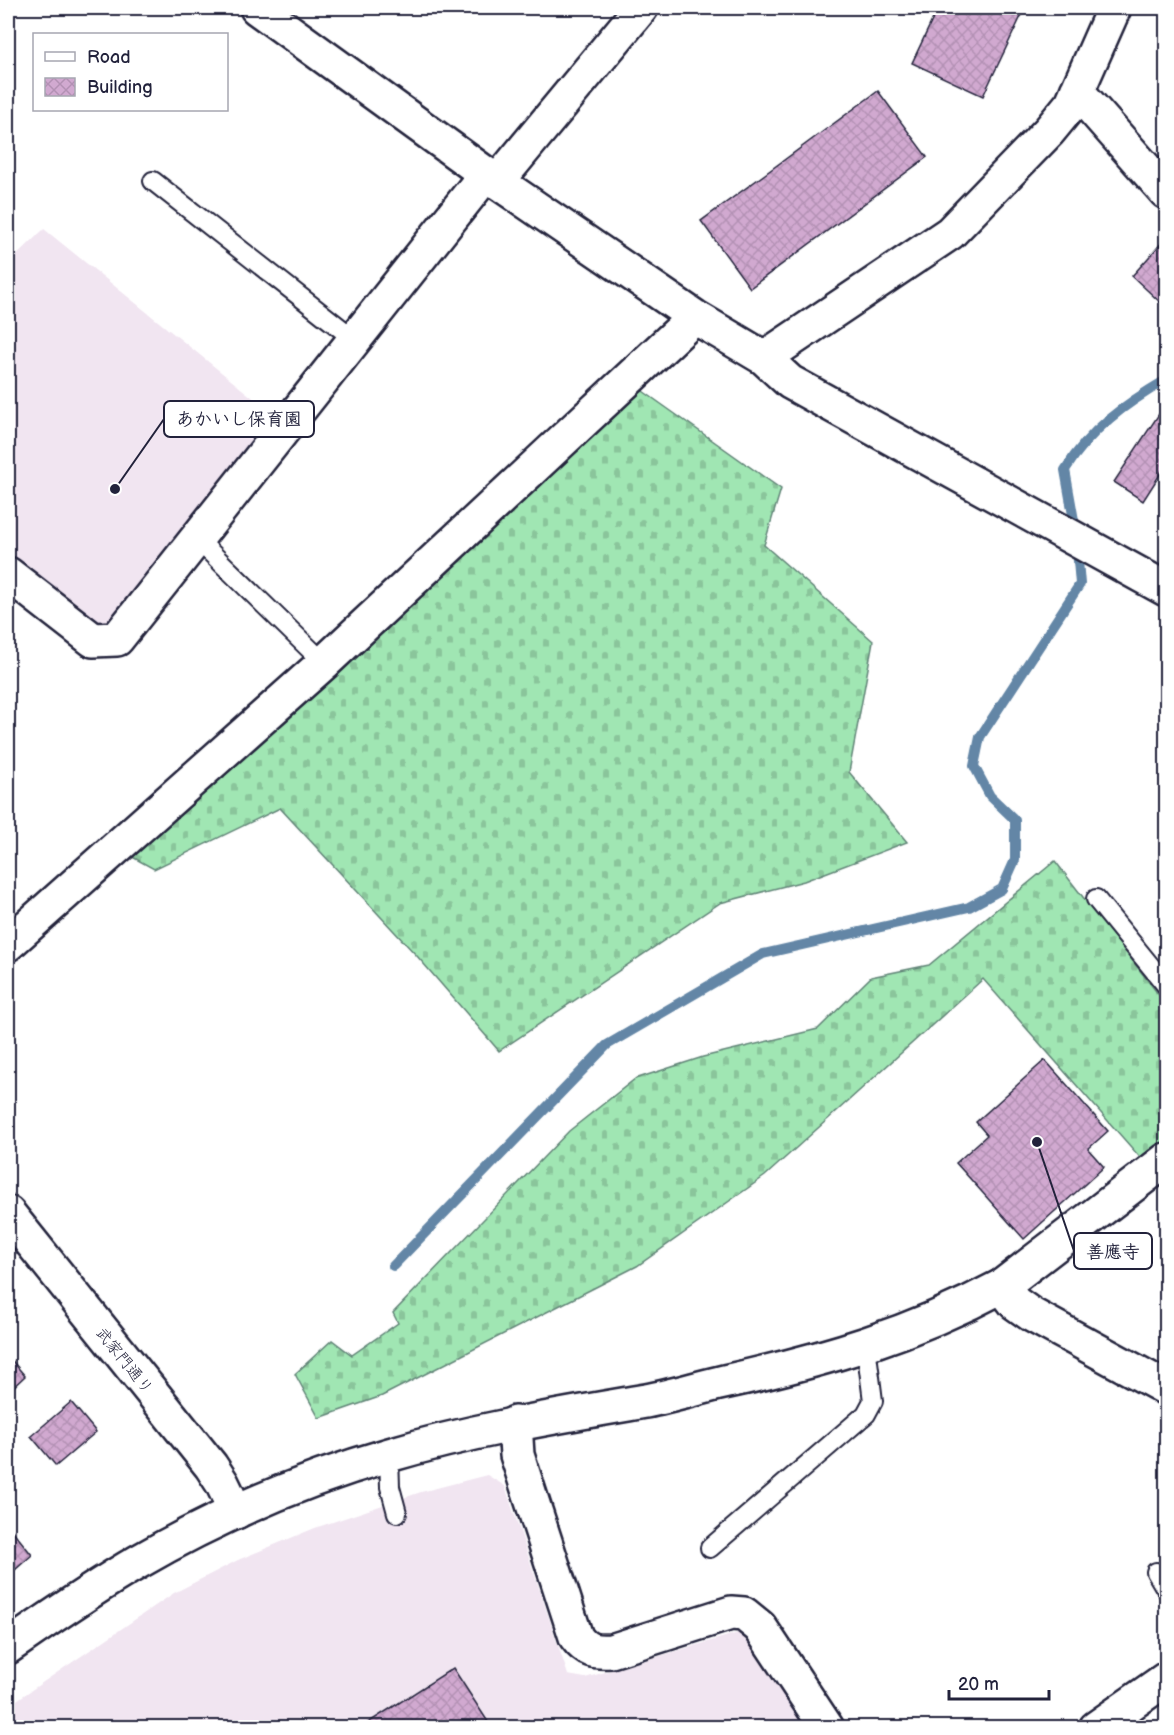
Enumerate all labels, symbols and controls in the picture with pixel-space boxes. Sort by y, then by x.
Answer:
legend [33,33,228,111]
text: Road [87,47,131,68]
text: Building [87,77,153,98]
callout: あかいし保育園 [164,401,314,437]
text: あかいし保育園 [176,409,302,430]
callout: 善應寺 [1074,1233,1152,1269]
text: 善應寺 [1086,1242,1140,1263]
street label: 武家門通り [91,1324,156,1398]
scale bar [949,1663,1050,1701]
text: 20 m [958,1674,999,1695]

